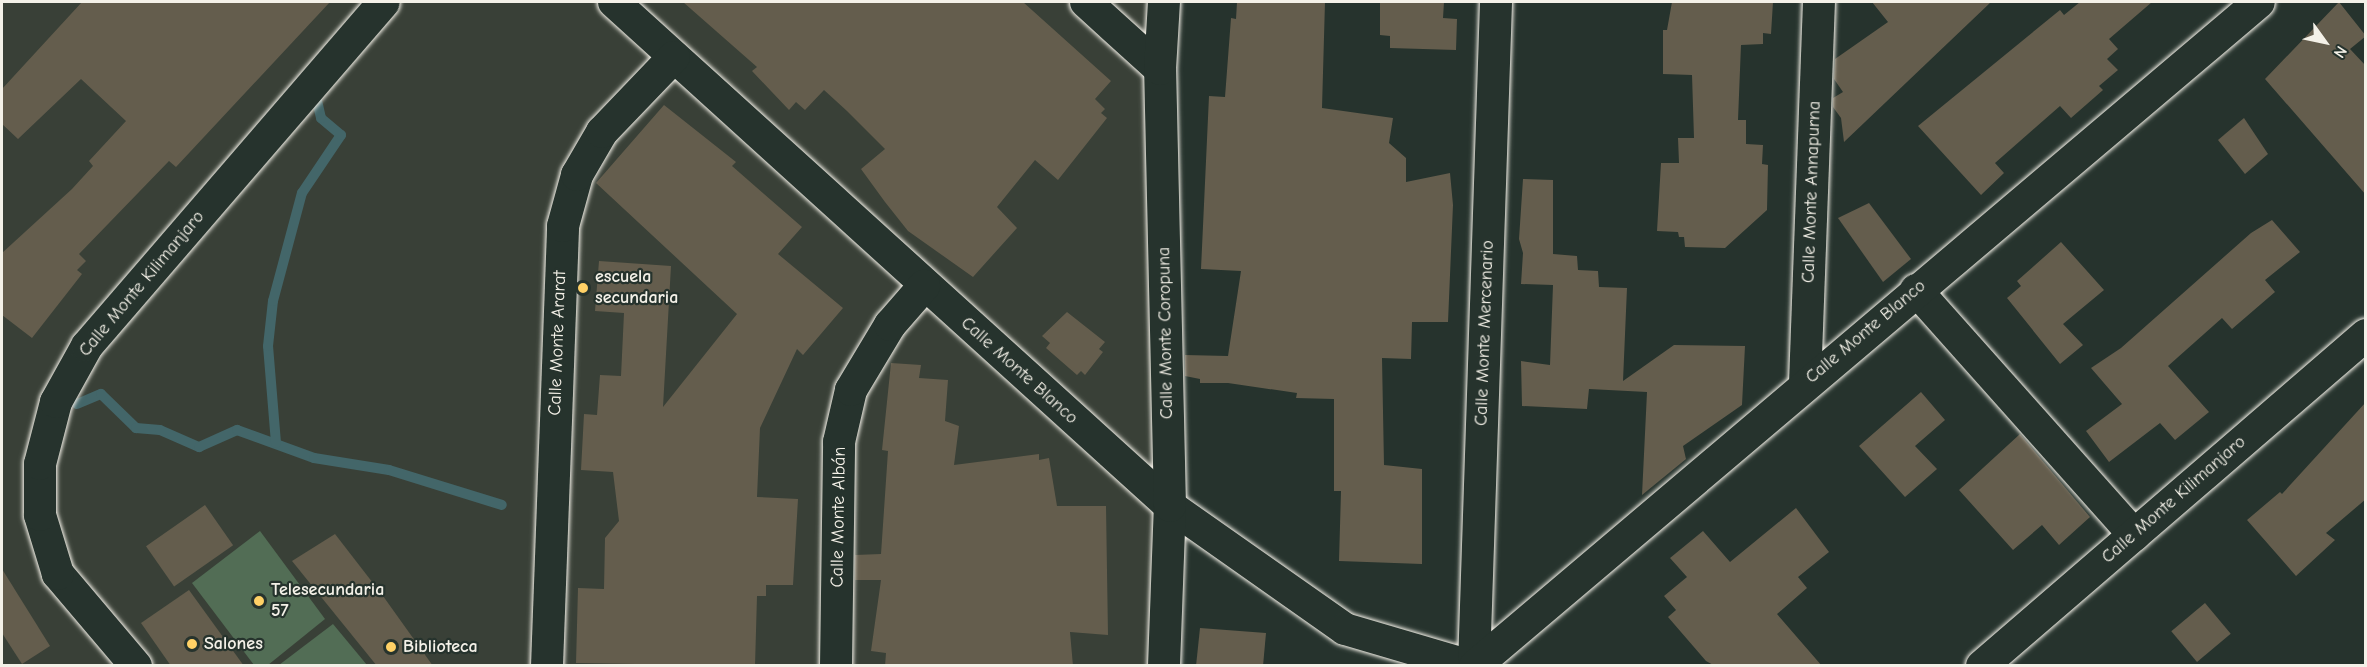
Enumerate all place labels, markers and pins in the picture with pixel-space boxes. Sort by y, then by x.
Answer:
place label: escuela secundaria [595,267,678,310]
marker: escuela secundaria [576,281,590,295]
place label: Telesecundaria 57 [271,580,384,622]
marker: Telesecundaria 57 [252,594,266,608]
place label: Salones [204,633,263,655]
place label: Biblioteca [403,636,478,658]
marker: Salones [185,637,199,651]
marker: Biblioteca [384,640,398,654]

